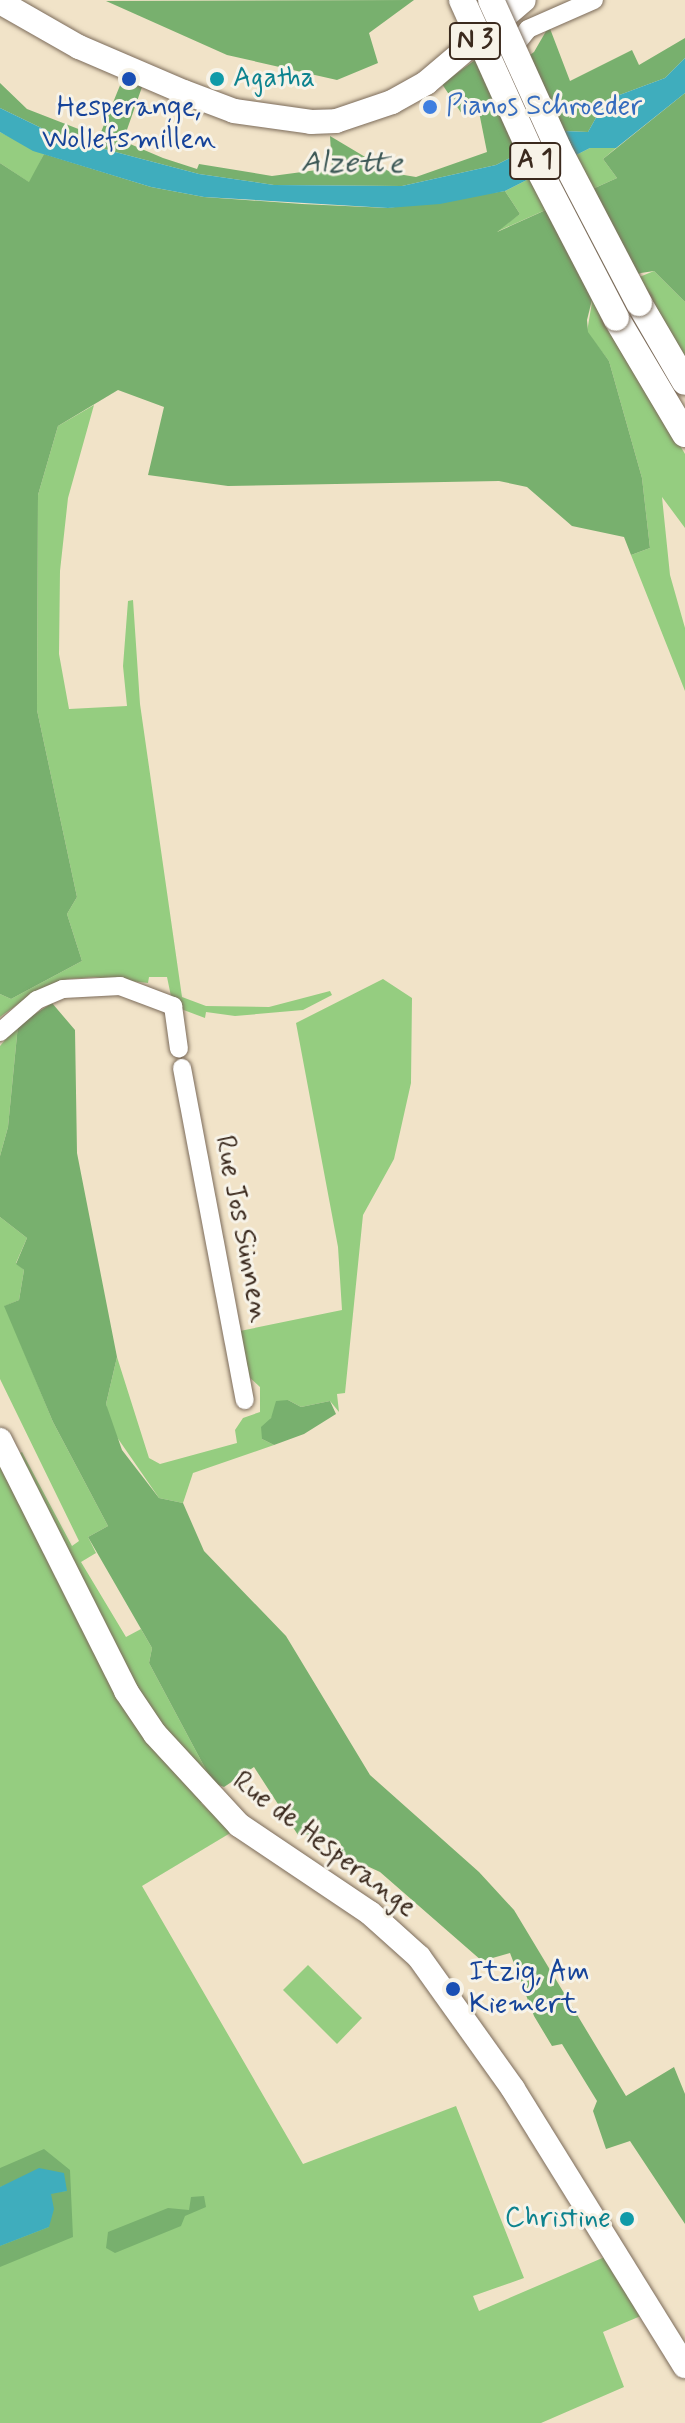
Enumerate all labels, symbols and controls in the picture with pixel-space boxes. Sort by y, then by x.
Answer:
road number: N 3 [447,19,503,63]
place label: Agatha [233,62,315,96]
marker: Hesperange, Wollefsmillen [120,70,138,88]
marker: Agatha [208,70,226,88]
place label: Pianos Schroeder [446,90,642,124]
place label: Hesperange, Wollefsmillen [42,91,216,157]
marker: Pianos Schroeder [421,98,439,116]
road number: A 1 [509,139,561,183]
water label: Alzette [301,145,403,183]
street label: Rue Jos Sünnen [206,1132,276,1326]
street label: Rue de Hesperange [225,1765,423,1925]
place label: Itzig, Am Kiemert [469,1956,590,2022]
marker: Itzig, Am Kiemert [444,1980,462,1998]
place label: Christine [505,2202,611,2236]
marker: Christine [618,2210,636,2228]

